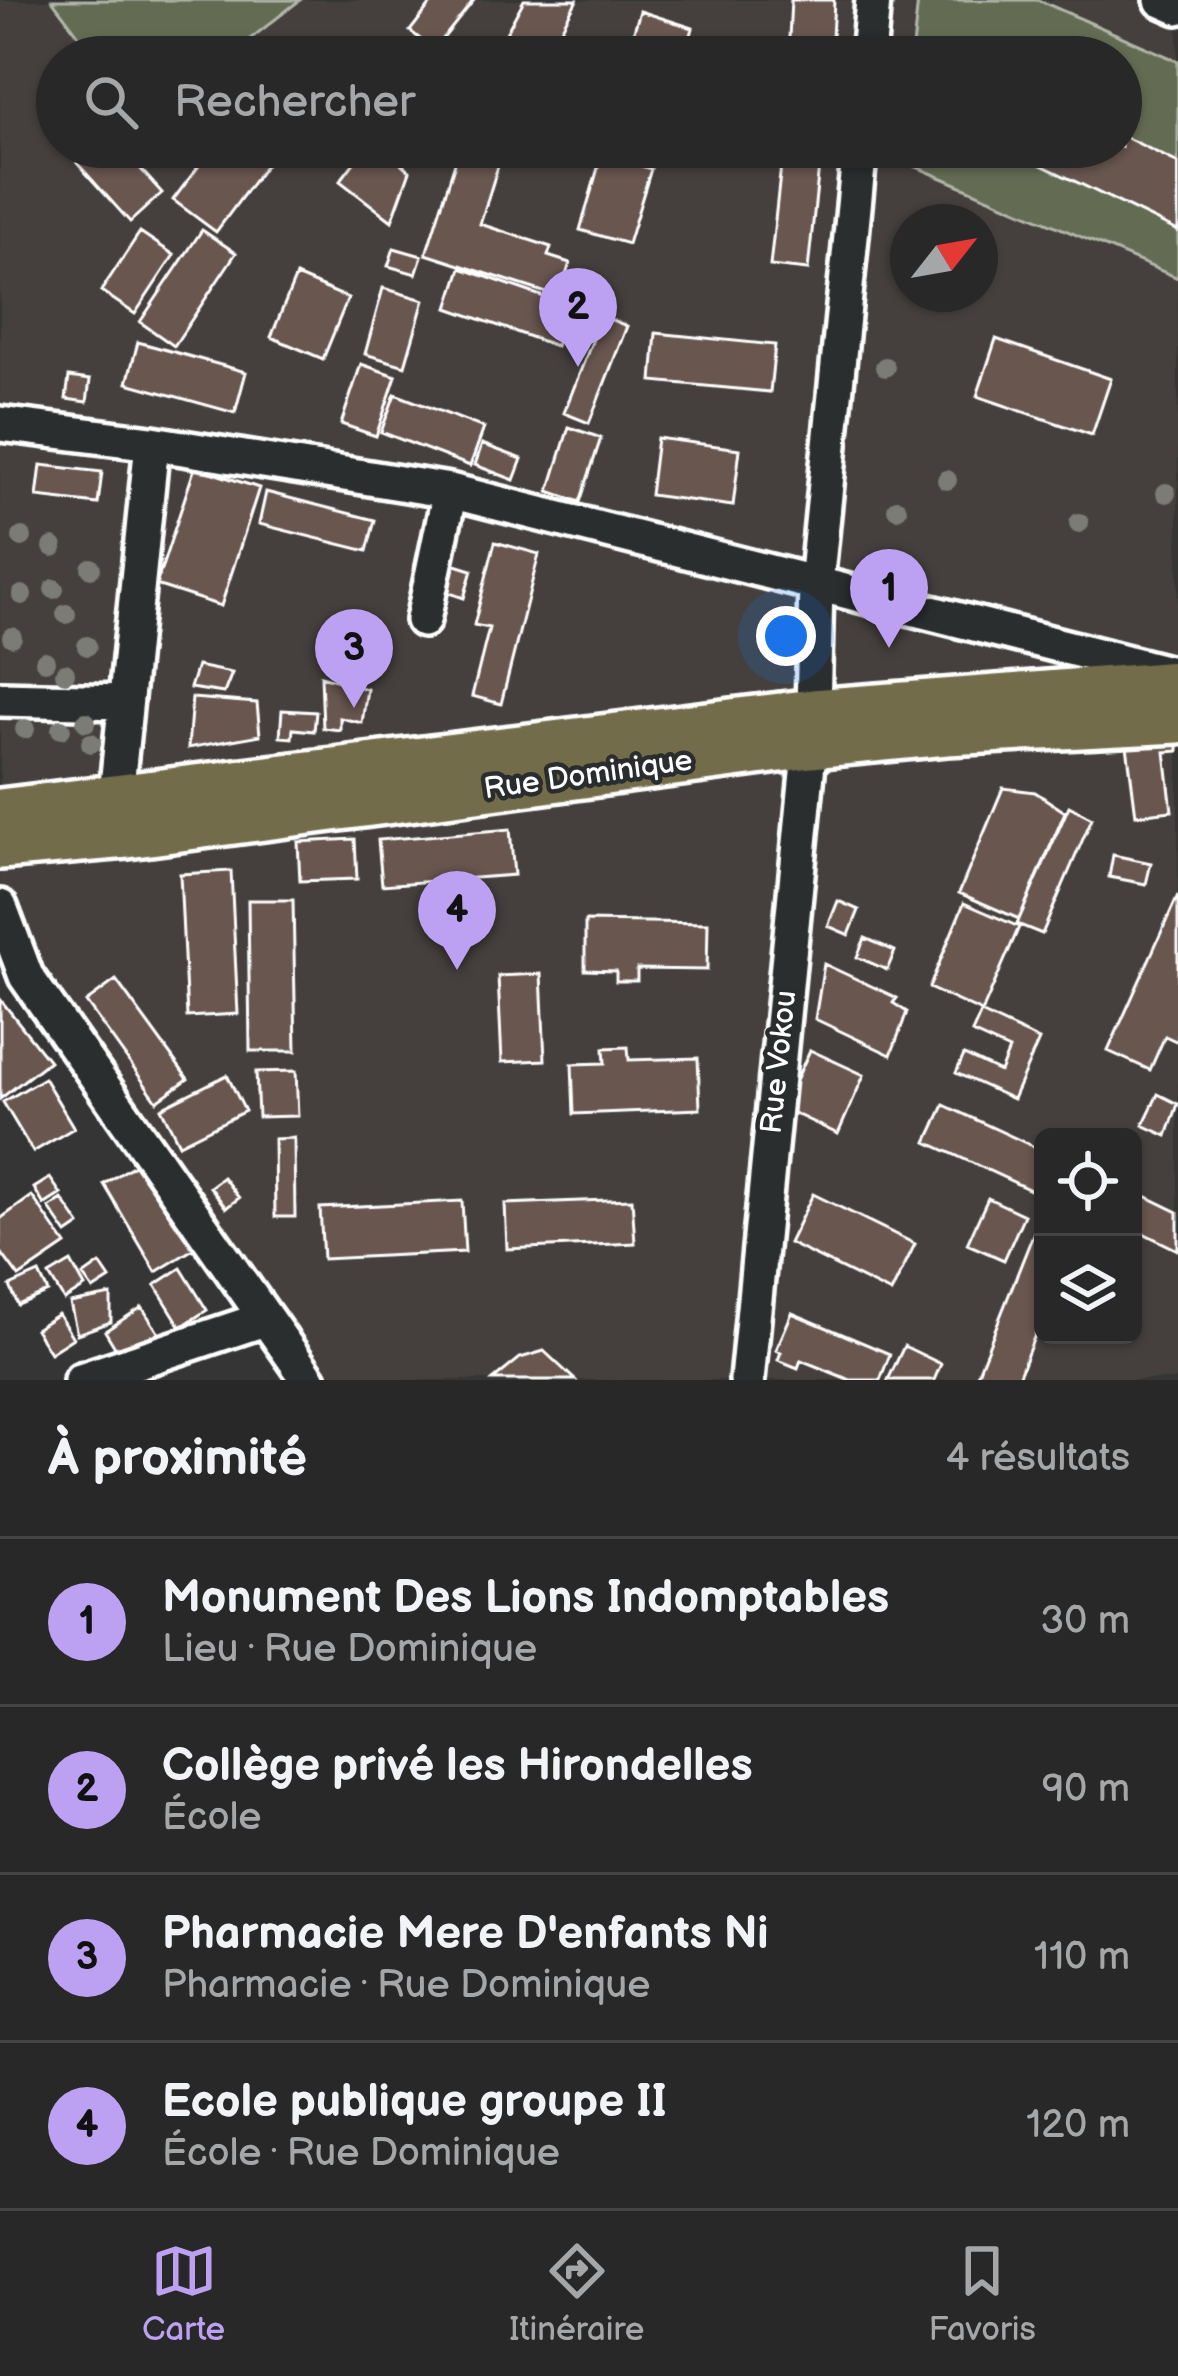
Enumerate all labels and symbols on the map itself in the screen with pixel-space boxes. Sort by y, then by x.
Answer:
north arrow [890,204,998,312]
pin: 2 [539,268,617,367]
pin: 1 [850,549,928,648]
your location [756,606,816,666]
pin: 3 [315,609,393,708]
street label: Rue Dominique [482,743,695,807]
pin: 4 [418,871,496,970]
street label: Rue Vokou [754,989,804,1136]

